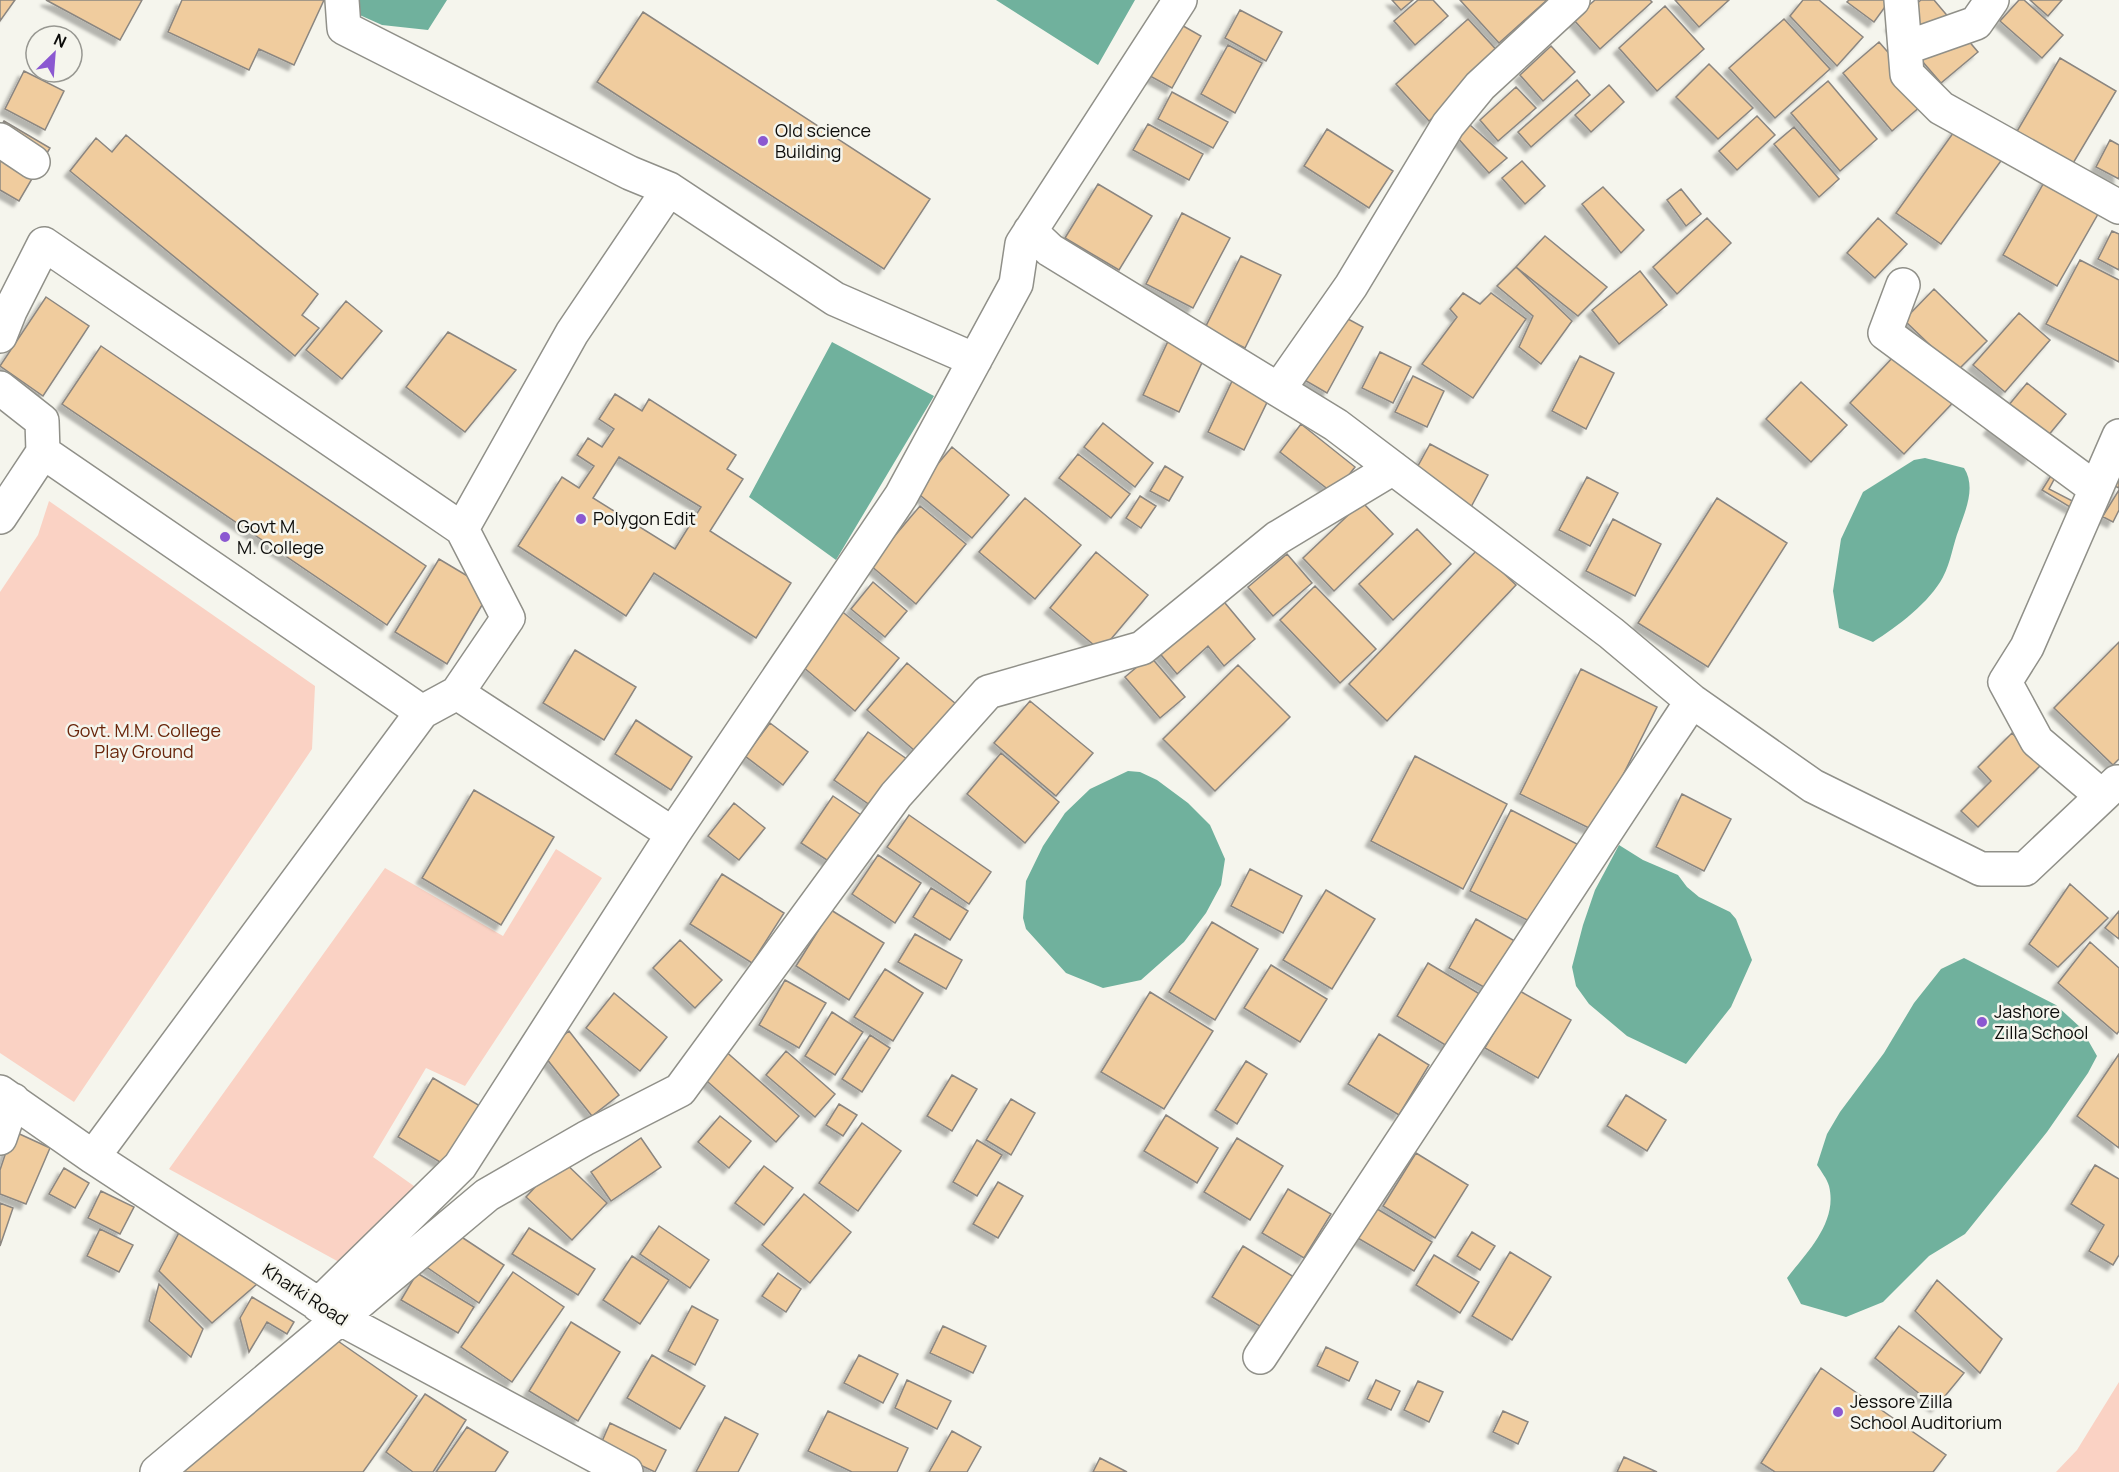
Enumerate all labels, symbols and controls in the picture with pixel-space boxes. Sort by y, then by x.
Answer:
north arrow [24,24,84,84]
text: N [50,28,70,53]
place label: Old science Building [775,118,871,163]
marker: Old science Building [756,134,770,148]
place label: Polygon Edit [593,506,696,530]
marker: Polygon Edit [574,512,588,526]
place label: Govt M. M. College [237,514,324,559]
marker: Govt M. M. College [218,530,232,544]
park label: Govt. M.M. College Play Ground [67,718,221,763]
place label: Jashore Zilla School [1994,999,2089,1044]
marker: Jashore Zilla School [1975,1015,1989,1029]
street label: Kharki Road [258,1258,353,1331]
place label: Jessore Zilla School Auditorium [1850,1389,2002,1434]
marker: Jessore Zilla School Auditorium [1831,1405,1845,1419]

